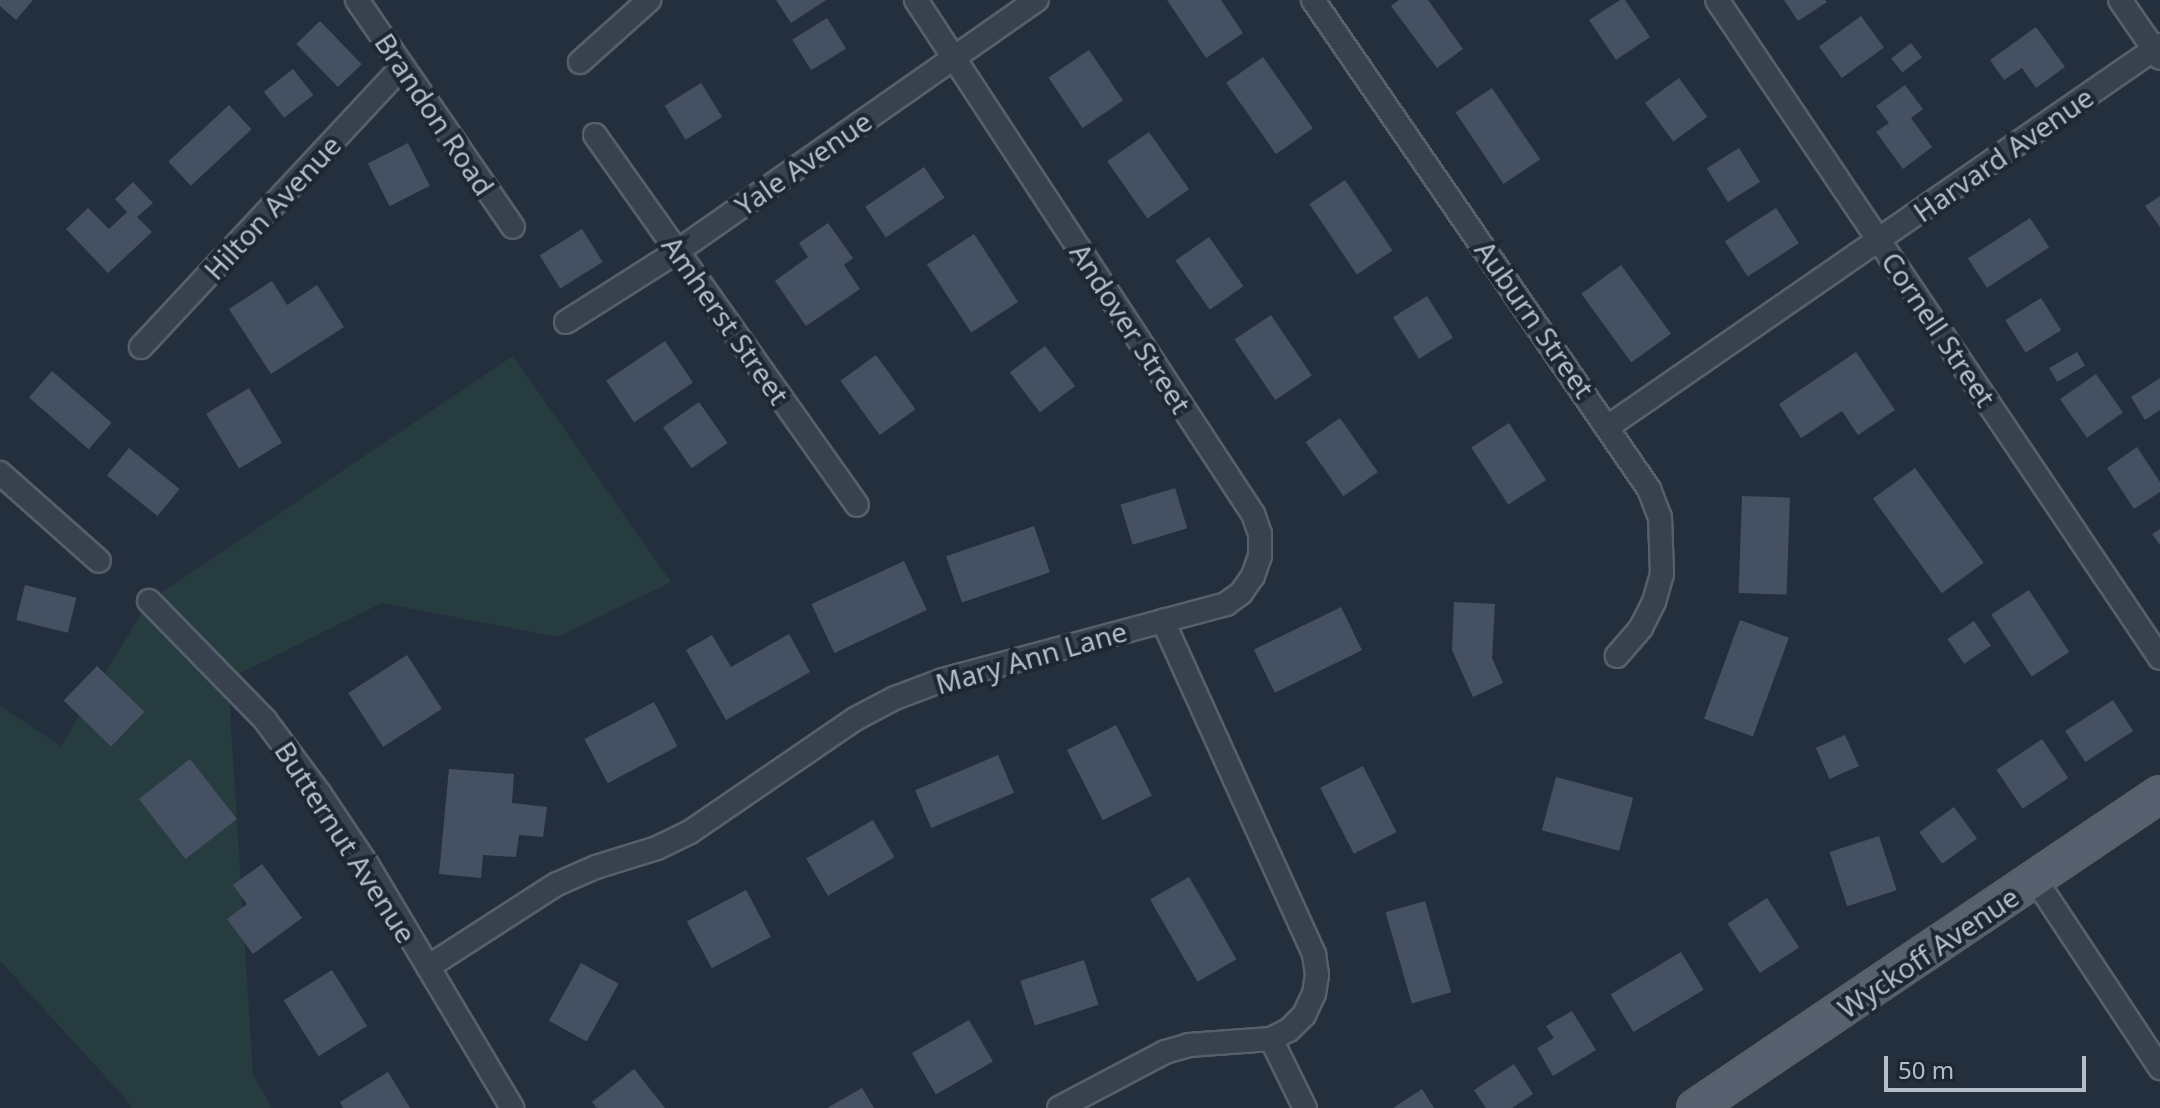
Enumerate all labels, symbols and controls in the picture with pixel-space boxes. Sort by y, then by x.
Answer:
street label: Brandon Road [368,27,502,201]
street label: Harvard Avenue [1907,80,2099,228]
street label: Yale Avenue [728,104,878,222]
street label: Hilton Avenue [197,128,347,286]
street label: Amherst Street [656,229,796,411]
street label: Auburn Street [1468,234,1602,404]
street label: Andover Street [1064,237,1198,419]
street label: Cornell Street [1875,245,2003,413]
street label: Mary Ann Lane [931,614,1131,700]
street label: Butternut Avenue [268,735,424,949]
street label: Wyckoff Avenue [1831,879,2025,1025]
scale bar [1888,1040,2090,1090]
text: 50 m [1898,1053,1954,1086]

